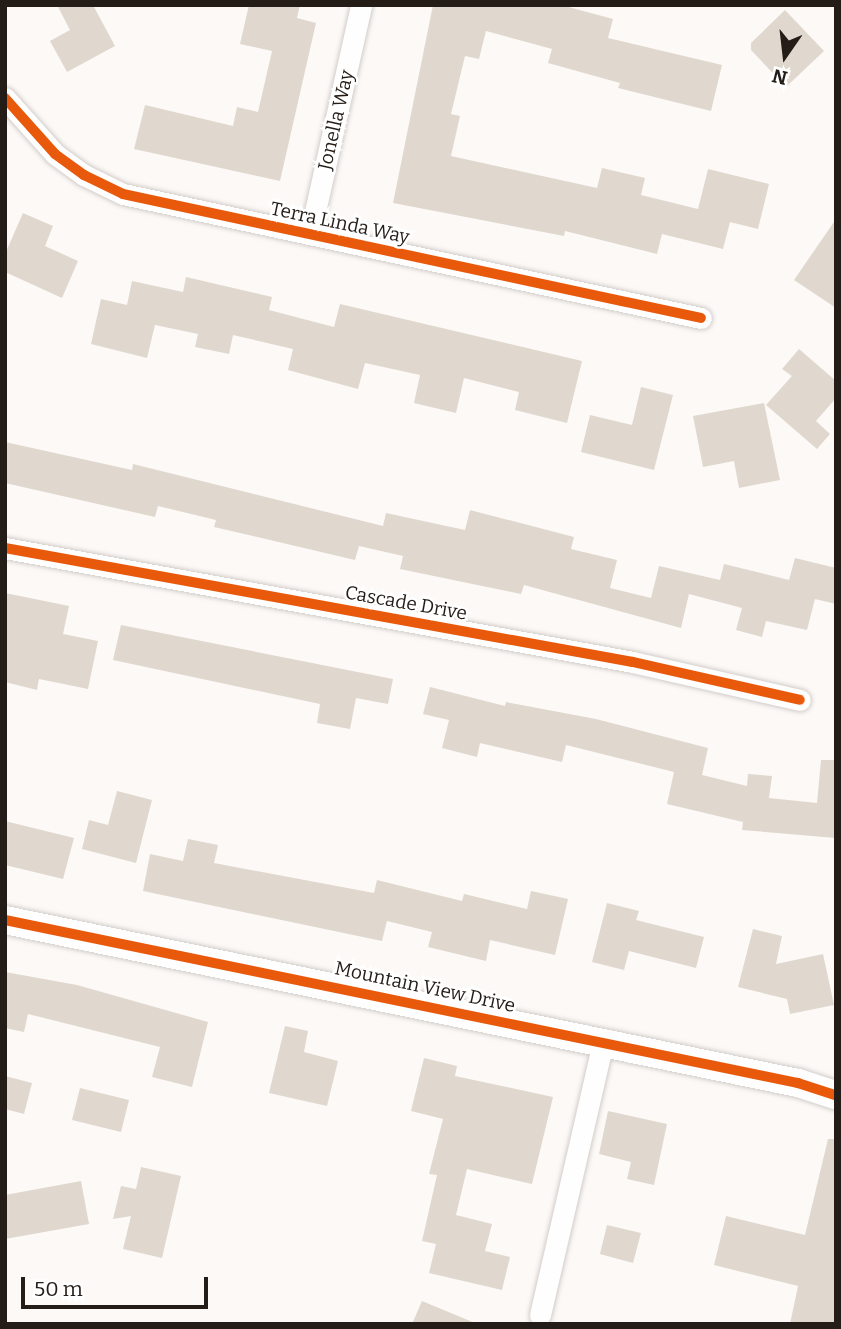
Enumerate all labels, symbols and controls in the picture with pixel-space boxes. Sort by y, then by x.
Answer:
north arrow [750,21,820,91]
text: N [770,64,790,90]
street label: Jonella Way [313,68,359,172]
street label: Terra Linda Way [268,197,412,249]
street label: Cascade Drive [343,581,469,625]
street label: Mountain View Drive [333,957,517,1017]
scale bar [24,1262,212,1306]
text: 50 m [34,1276,83,1302]

